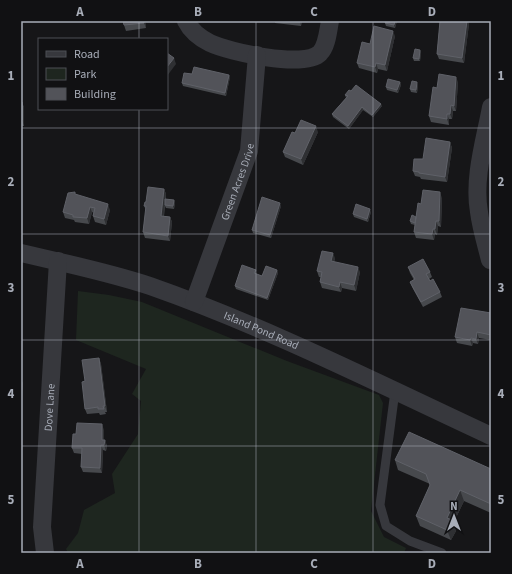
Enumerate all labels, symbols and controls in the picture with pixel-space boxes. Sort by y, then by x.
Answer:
text: A [75,3,84,21]
text: B [194,3,202,21]
text: C [310,3,318,21]
text: D [428,3,436,21]
legend [38,38,168,110]
text: Road [74,46,100,63]
text: Park [74,66,96,83]
text: 1 [8,67,15,85]
text: 1 [498,67,505,85]
text: Building [74,86,116,103]
street label: Green Acres Drive [217,142,258,222]
text: 2 [8,173,15,191]
text: 2 [498,173,505,191]
text: 3 [8,279,15,297]
text: 3 [498,279,505,297]
street label: Island Pond Road [221,308,301,353]
street label: Dove Lane [41,383,59,432]
text: 4 [8,385,15,403]
text: 4 [498,385,505,403]
text: 5 [8,491,15,509]
text: 5 [498,491,505,509]
north arrow [434,496,474,536]
text: N [450,499,458,514]
text: A [75,555,84,573]
text: B [194,555,202,573]
text: C [310,555,318,573]
text: D [428,555,436,573]

